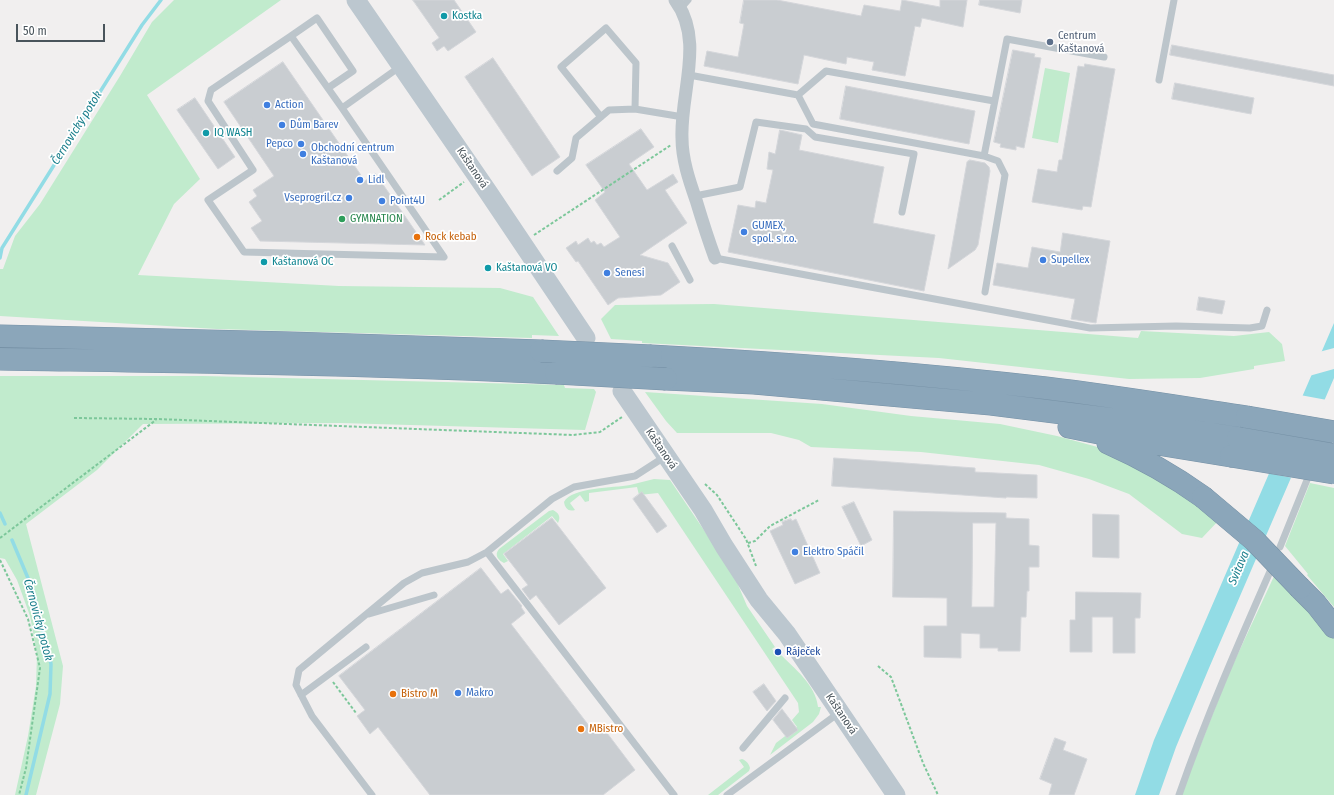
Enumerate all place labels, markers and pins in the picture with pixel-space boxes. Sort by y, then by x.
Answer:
place label: Kostka [452,9,482,23]
marker: Kostka [439,11,449,21]
place label: Centrum Kaštanová [1058,29,1104,55]
marker: Centrum Kaštanová [1045,37,1055,47]
place label: Action [275,98,303,112]
marker: Action [262,100,272,110]
place label: Dům Barev [290,118,338,132]
marker: Dům Barev [277,120,287,130]
place label: IQ WASH [214,126,253,140]
marker: IQ WASH [201,128,211,138]
place label: Pepco [266,137,293,151]
marker: Pepco [296,139,306,149]
place label: Obchodní centrum Kaštanová [311,141,394,167]
marker: Obchodní centrum Kaštanová [298,149,308,159]
place label: Lidl [368,173,384,187]
marker: Lidl [355,175,365,185]
place label: Vseprogril.cz [284,191,341,205]
marker: Vseprogril.cz [344,193,354,203]
place label: Point4U [390,194,425,208]
marker: Point4U [377,196,387,206]
place label: GYMNATION [350,212,403,226]
marker: GYMNATION [337,214,347,224]
place label: GUMEX, spol. s r.o. [752,219,797,245]
marker: GUMEX, spol. s r.o. [739,227,749,237]
place label: Rock kebab [425,230,476,244]
marker: Rock kebab [412,232,422,242]
place label: Supellex [1051,253,1089,267]
place label: Kaštanová OC [272,255,333,269]
marker: Supellex [1038,255,1048,265]
marker: Kaštanová OC [259,257,269,267]
place label: Kaštanová VO [496,261,557,275]
marker: Kaštanová VO [483,263,493,273]
place label: Senesi [615,266,645,280]
marker: Senesi [602,268,612,278]
place label: Elektro Spáčil [803,545,864,559]
marker: Elektro Spáčil [790,547,800,557]
place label: Ráječek [786,645,820,659]
marker: Ráječek [773,647,783,657]
place label: Makro [466,686,494,700]
place label: Bistro M [401,687,438,701]
marker: Makro [453,688,463,698]
marker: Bistro M [388,689,398,699]
place label: MBistro [589,722,623,736]
marker: MBistro [576,724,586,734]

